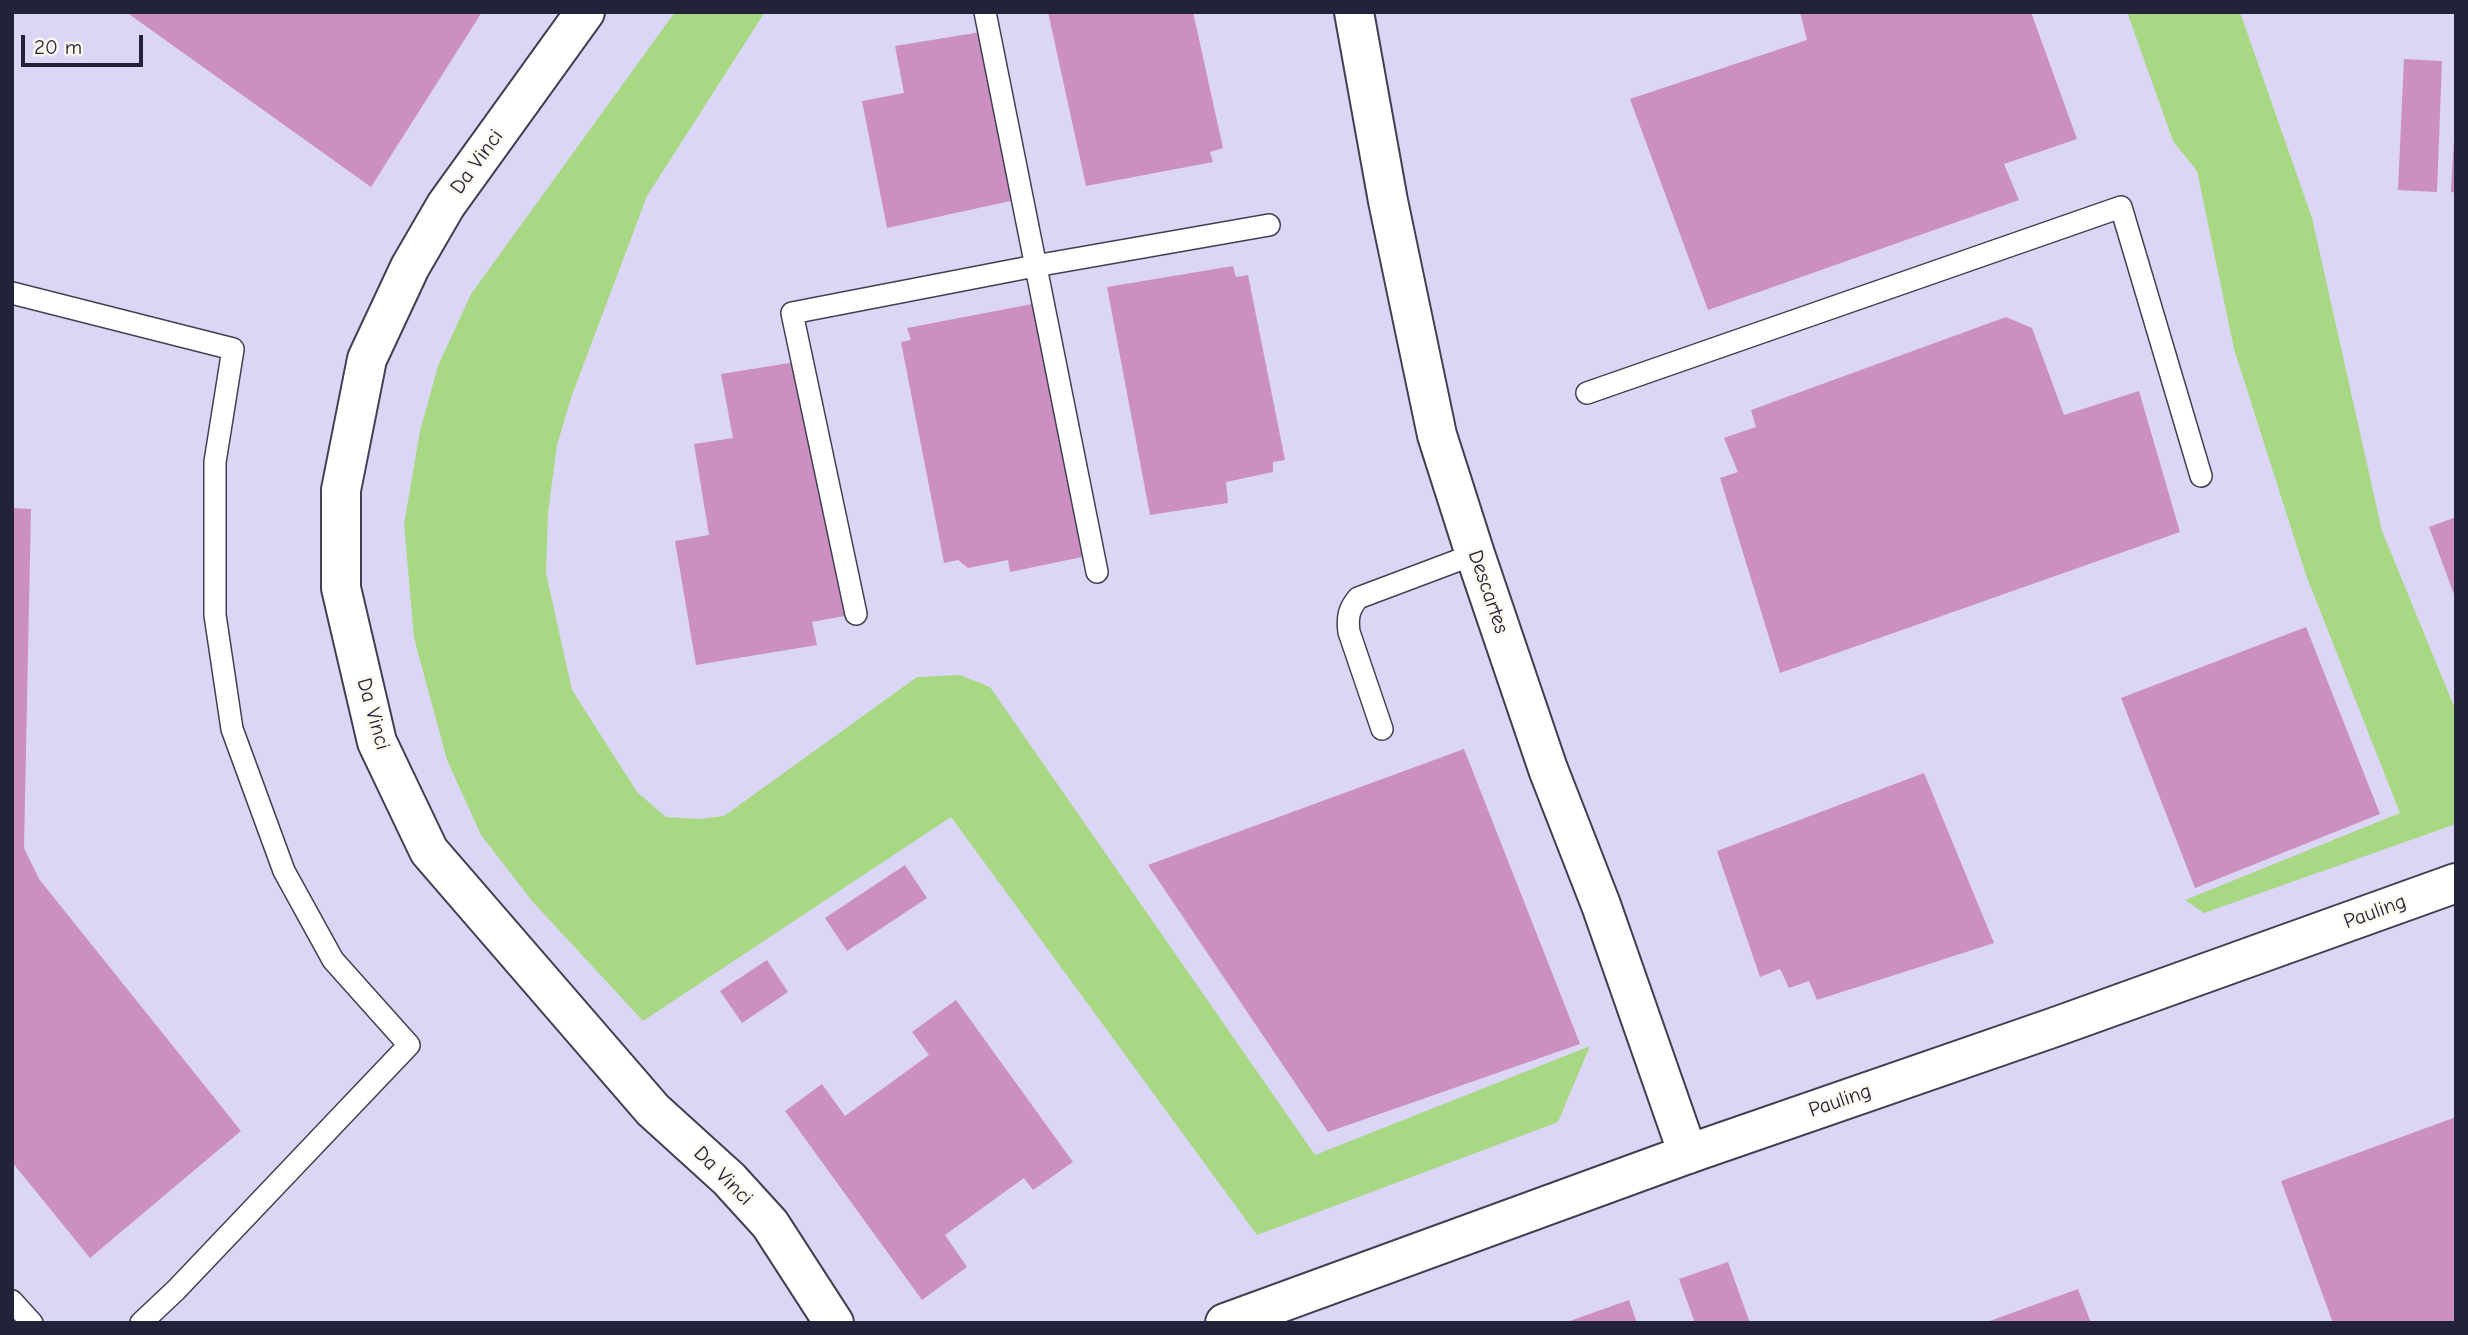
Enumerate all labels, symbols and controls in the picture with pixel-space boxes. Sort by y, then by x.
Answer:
scale bar [24,21,147,65]
text: 20 m [34,35,82,59]
street label: Da Vinci [445,125,509,199]
street label: Descartes [1462,547,1514,637]
street label: Da Vinci [351,675,395,753]
street label: Pauling [2340,889,2410,935]
street label: Pauling [1805,1079,1875,1123]
street label: Da Vinci [688,1141,758,1211]

